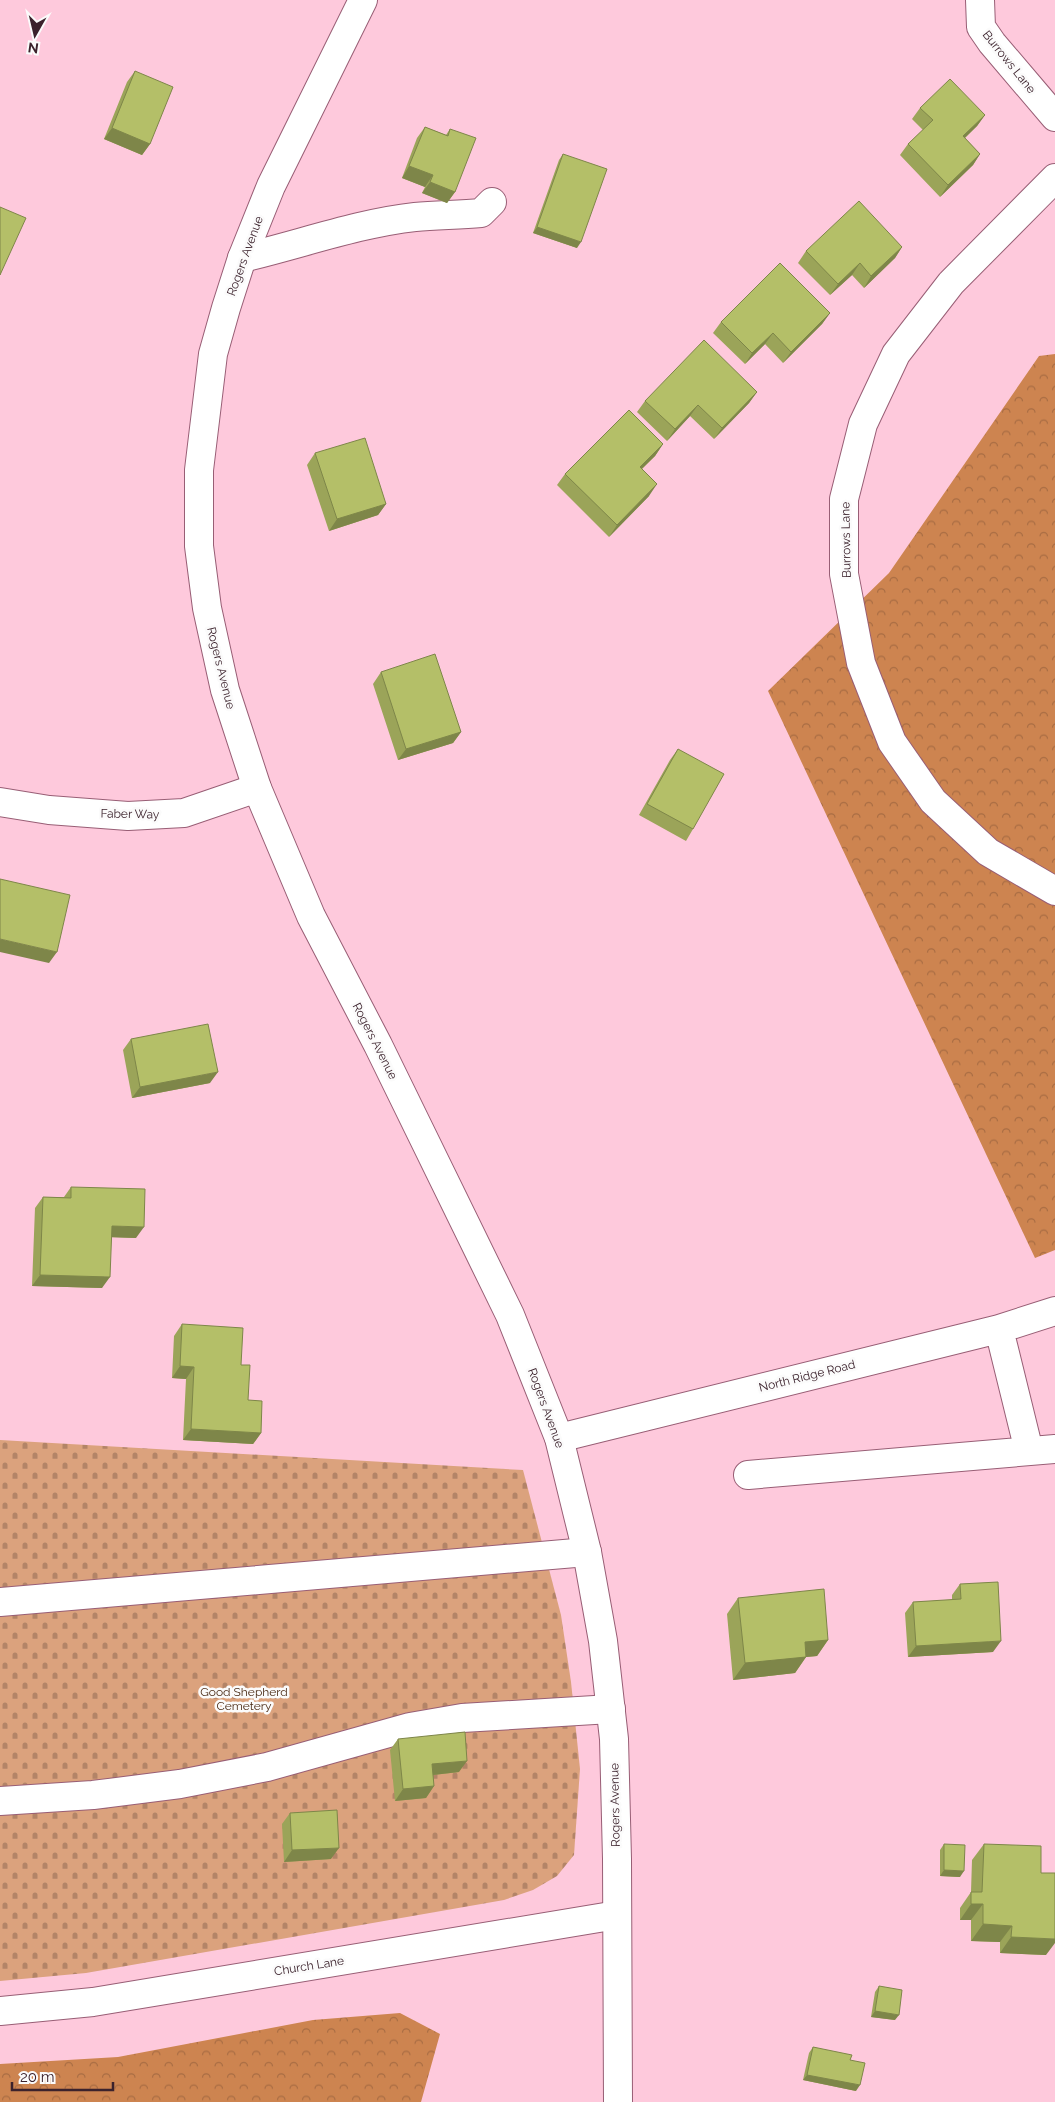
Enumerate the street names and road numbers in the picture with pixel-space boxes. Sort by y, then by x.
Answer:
street label: Burrows Lane [980,28,1038,96]
street label: Rogers Avenue [224,214,266,298]
street label: Burrows Lane [838,502,854,578]
street label: Rogers Avenue [204,626,238,710]
street label: Faber Way [101,806,160,822]
street label: Rogers Avenue [350,1000,400,1082]
street label: North Ridge Road [757,1357,857,1395]
street label: Rogers Avenue [525,1366,567,1450]
street label: Rogers Avenue [607,1763,623,1847]
street label: Church Lane [273,1954,345,1978]

